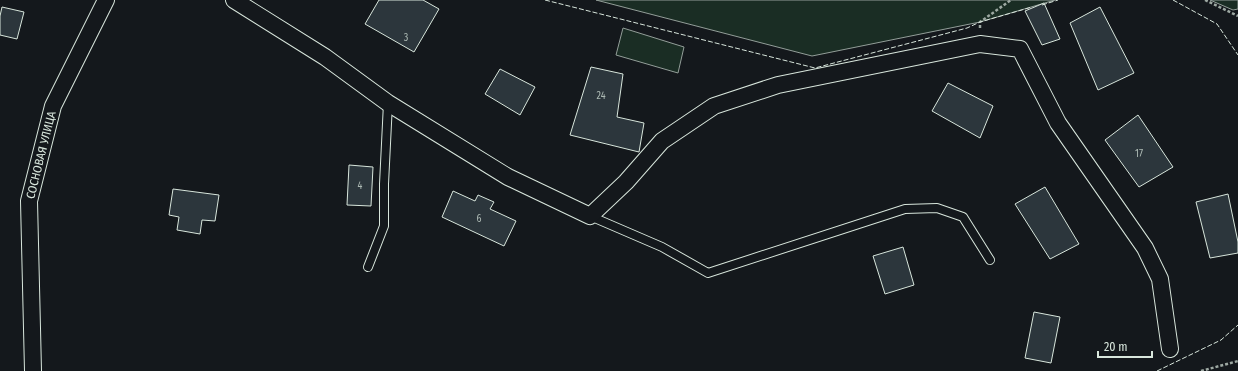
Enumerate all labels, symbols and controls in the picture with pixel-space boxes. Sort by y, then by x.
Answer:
house number: 3 [404,32,409,44]
house number: 24 [596,90,606,102]
street label: СОСНОВАЯ УЛИЦА [23,109,59,200]
house number: 17 [1135,148,1143,160]
house number: 4 [358,180,363,192]
house number: 6 [477,213,482,225]
scale bar [1098,333,1152,359]
text: 20 m [1104,340,1128,354]

